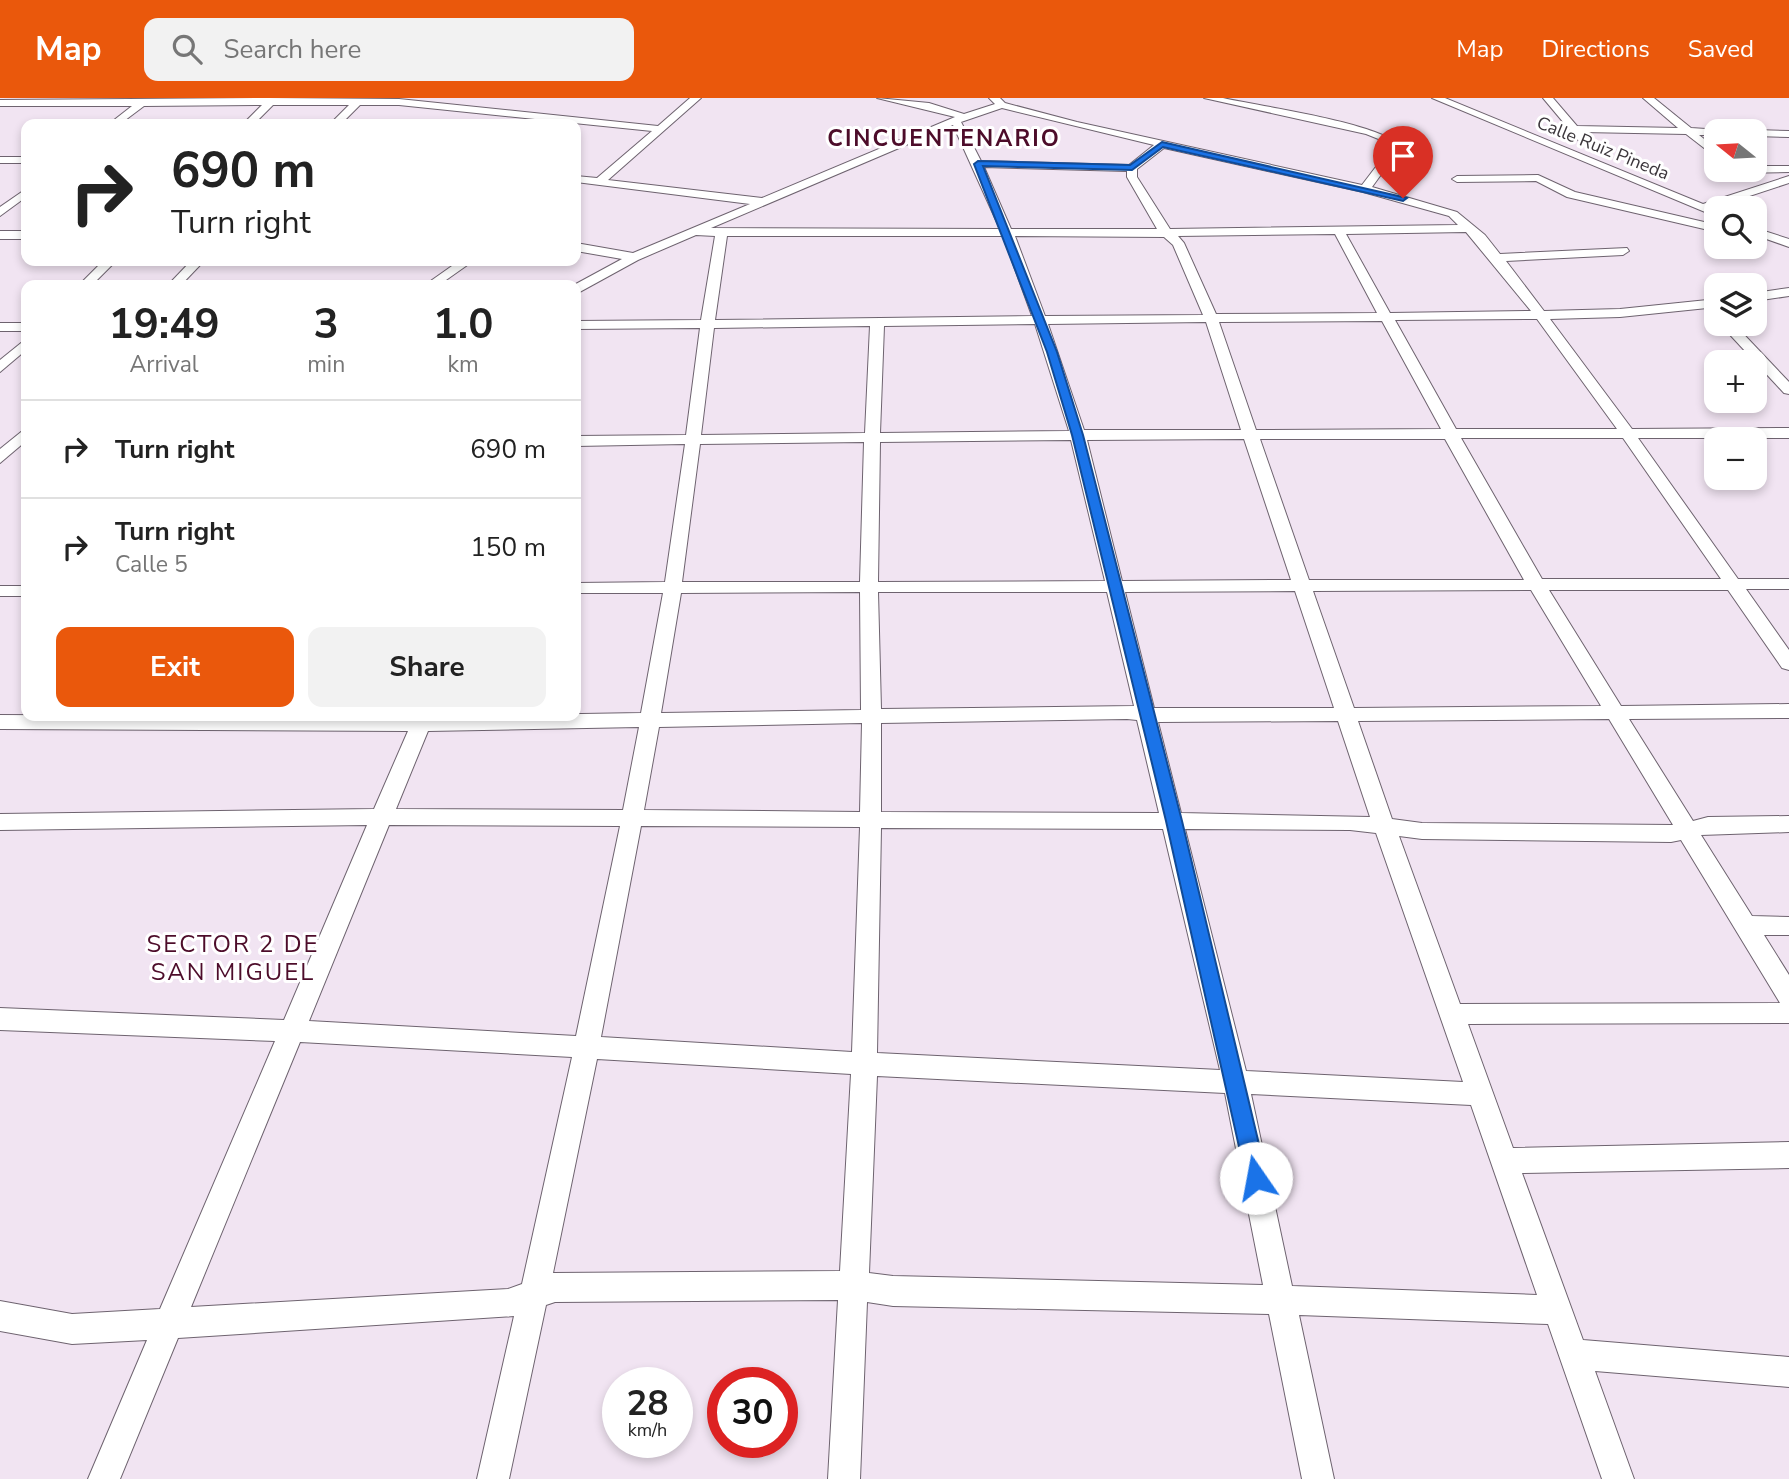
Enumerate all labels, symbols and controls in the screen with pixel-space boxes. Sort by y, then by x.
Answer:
search box [144,18,634,81]
text: Map [35,27,102,72]
icon: search [168,30,206,68]
text: Search here [224,32,361,67]
text: Map [1456,33,1503,65]
text: Directions [1541,33,1650,65]
text: Saved [1688,33,1754,65]
street label: Calle Ruiz Pineda [1533,110,1673,186]
north arrow [1704,119,1768,182]
map controls [1704,119,1767,490]
district label: CINCUENTENARIO [827,123,1061,154]
pin [1373,126,1433,198]
text: 690 m [171,137,315,204]
icon: arrive [1384,137,1422,175]
icon: right [56,147,147,238]
button: search [1704,196,1767,259]
text: Turn right [171,201,311,244]
button: layers [1704,273,1767,336]
text: 19:49 [108,296,220,353]
text: 3 [314,296,339,353]
text: 1.0 [433,296,494,353]
text: Arrival [129,349,199,380]
text: min [307,349,345,380]
text: km [447,349,479,380]
button: + [1704,350,1767,413]
button: − [1704,427,1767,490]
icon: right [56,430,94,468]
text: Turn right [115,432,234,467]
text: 690 m [470,432,546,467]
text: Turn right [115,514,234,549]
icon: right [56,528,94,566]
text: 150 m [470,530,546,565]
text: Calle 5 [115,549,188,580]
button: Exit [56,627,294,707]
button: Share [308,627,546,707]
district label: SECTOR 2 DE SAN MIGUEL [147,928,319,988]
position arrow [1219,1141,1293,1215]
speed limit sign: 30 [707,1367,798,1458]
text: 28 [626,1380,669,1427]
text: km/h [628,1418,667,1442]

